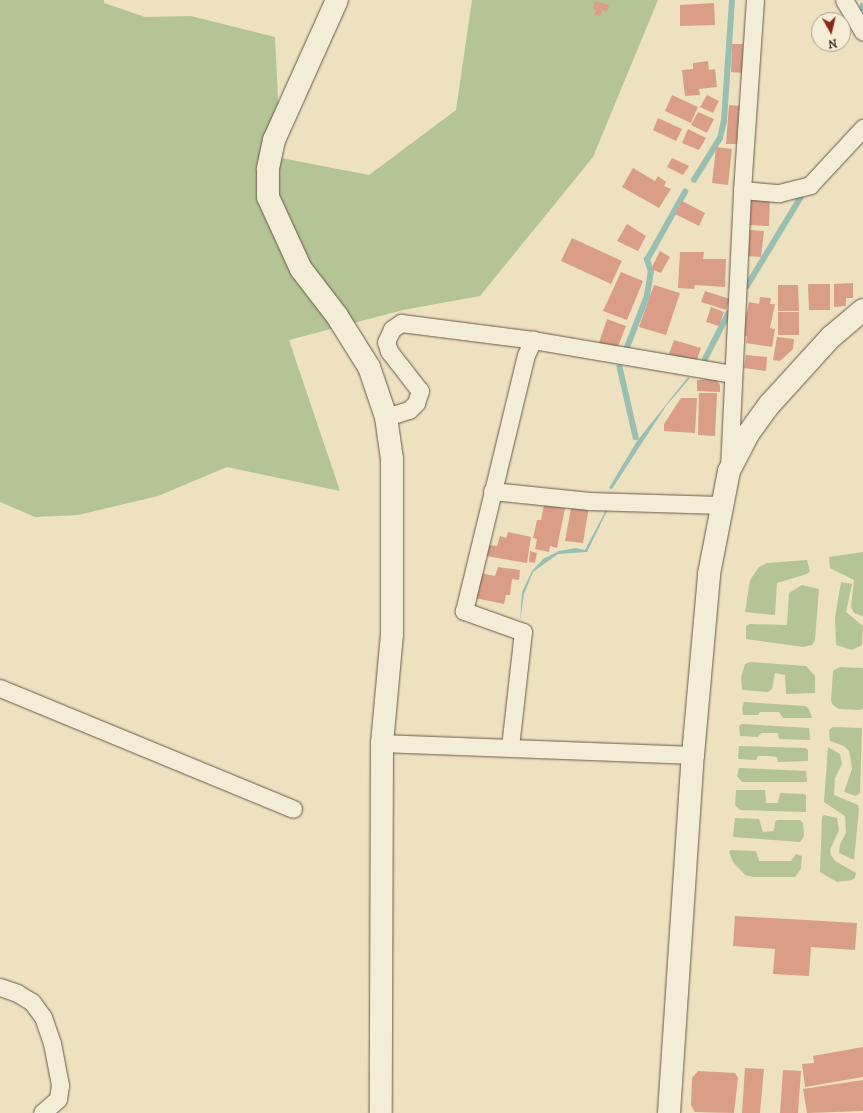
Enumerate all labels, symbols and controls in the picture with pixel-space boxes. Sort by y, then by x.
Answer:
north arrow [811,12,851,52]
text: N [827,35,838,50]

